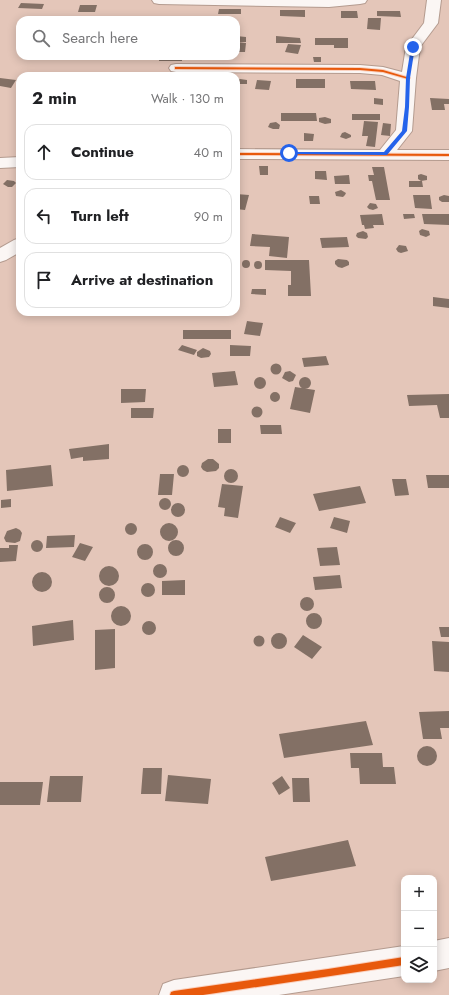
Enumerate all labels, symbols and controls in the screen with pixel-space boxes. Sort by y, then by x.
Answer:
search box [16,16,240,60]
icon: search [30,27,52,49]
text: Search here [62,27,138,49]
route end [404,38,422,56]
text: 2 min [32,86,77,110]
text: Walk · 130 m [151,89,224,108]
icon: ahead [33,141,55,163]
text: Continue [71,141,134,163]
text: 40 m [194,143,223,162]
route start [280,144,298,162]
icon: left [33,205,55,227]
text: Turn left [71,205,129,227]
text: 90 m [194,207,223,226]
icon: arrive [33,269,55,291]
text: Arrive at destination [71,269,213,291]
map controls [401,875,437,983]
button: + [401,875,437,911]
button: − [401,911,437,947]
button: layers [401,947,437,983]

